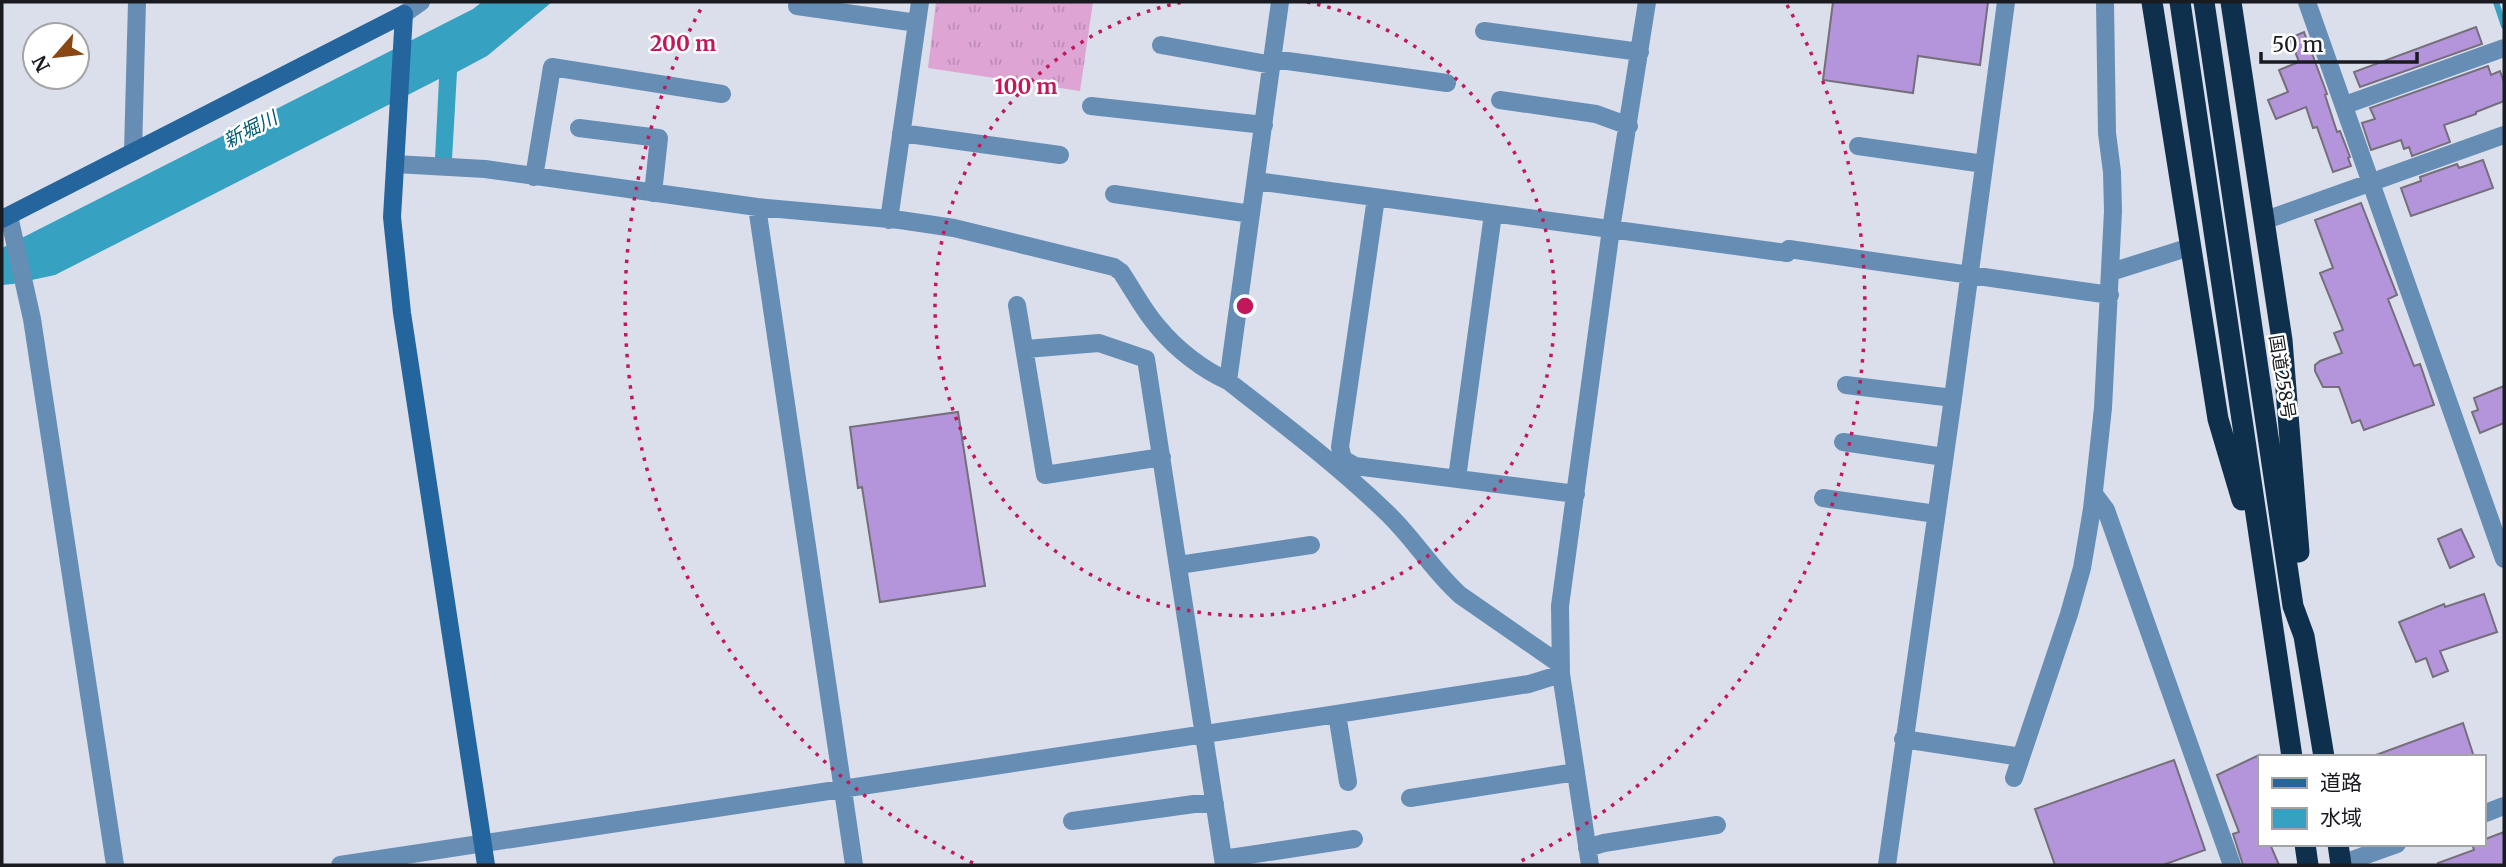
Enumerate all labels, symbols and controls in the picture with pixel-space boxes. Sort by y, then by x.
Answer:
north arrow [21,21,91,91]
scale bar [2261,21,2417,65]
text: 200 m [650,30,716,57]
text: 50 m [2272,31,2323,58]
text: N [27,52,55,76]
text: 100 m [995,73,1057,100]
water label: 新堀川 [219,104,283,153]
centre of rings [1233,294,1257,318]
street label: 国道258号 [2264,333,2300,421]
legend [2258,755,2485,846]
text: 道路 [2320,769,2362,796]
text: 水域 [2320,804,2362,831]

